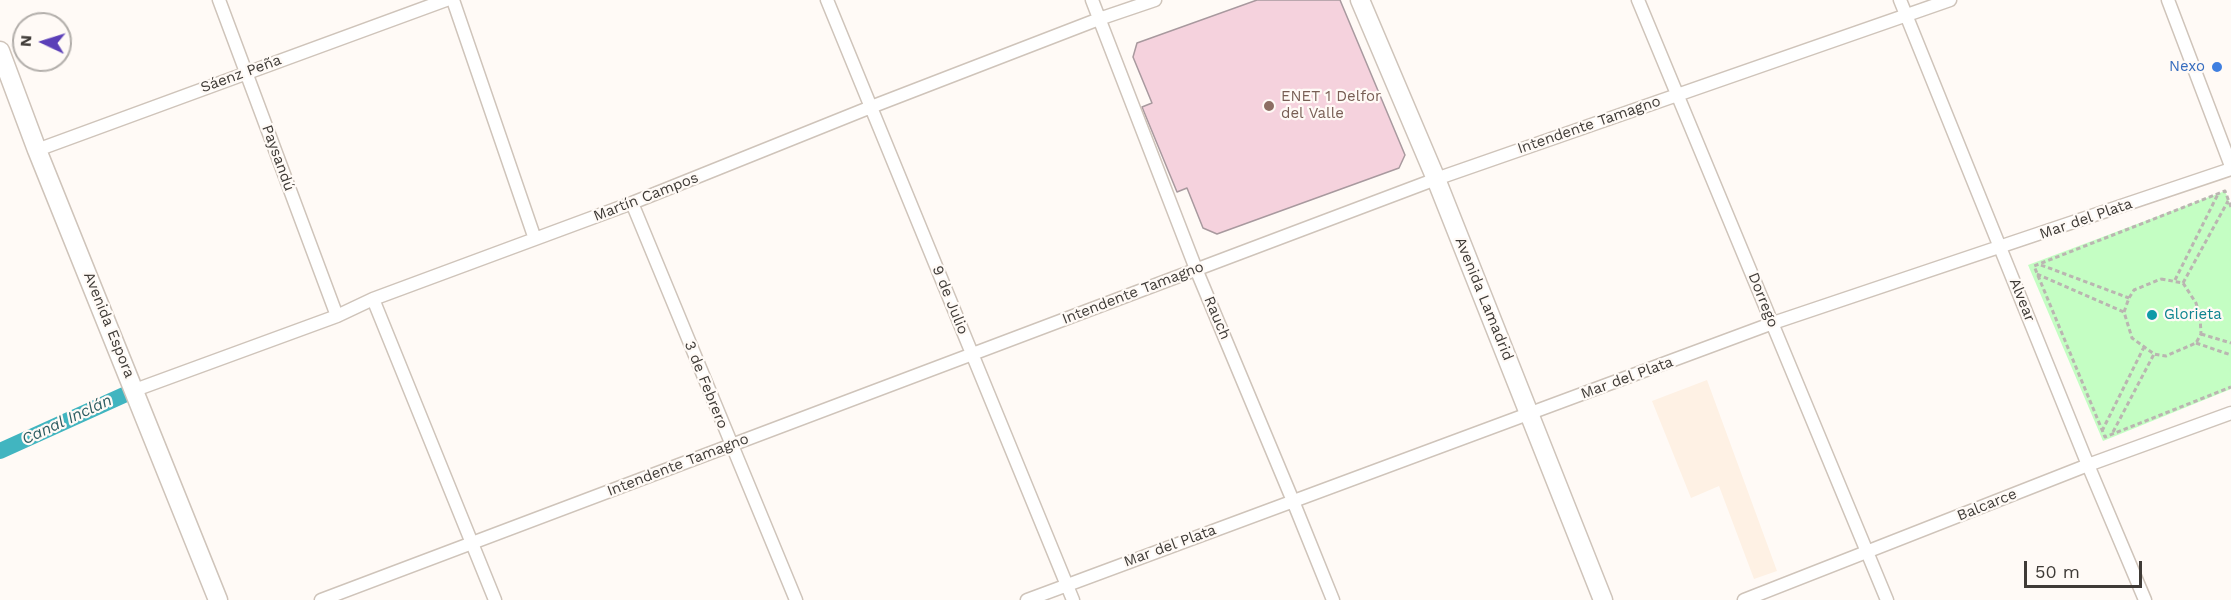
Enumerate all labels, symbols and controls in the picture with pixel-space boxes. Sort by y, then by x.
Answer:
north arrow [12,12,72,72]
text: N [16,34,35,47]
street label: Sáenz Peña [198,51,284,97]
place label: Nexo [2169,58,2205,76]
marker: Nexo [2210,60,2224,74]
place label: ENET 1 Delfor del Valle [1281,88,1381,123]
street label: Intendente Tamagno [1515,92,1663,158]
marker: ENET 1 Delfor del Valle [1262,99,1276,113]
street label: Paysandú [258,122,298,194]
street label: Martín Campos [591,169,701,225]
street label: Mar del Plata [2037,195,2135,243]
street label: Avenida Lamadrid [1451,235,1517,363]
street label: Intendente Tamagno [1060,258,1206,328]
street label: 9 de Julio [928,263,972,337]
street label: Avenida Espora [80,270,138,380]
street label: Dorrego [1744,270,1782,330]
street label: Alvear [2005,276,2039,324]
street label: Rauch [1200,294,1234,342]
place label: Glorieta [2164,306,2222,324]
marker: Glorieta [2145,308,2159,322]
street label: 3 de Febrero [680,339,732,431]
street label: Mar del Plata [1578,353,1676,403]
water label: Canal Inclán [19,391,115,449]
street label: Intendente Tamagno [605,430,751,500]
street label: Balcarce [1955,485,2019,525]
street label: Mar del Plata [1121,521,1219,571]
scale bar [2027,549,2146,587]
text: 50 m [2035,561,2080,582]

